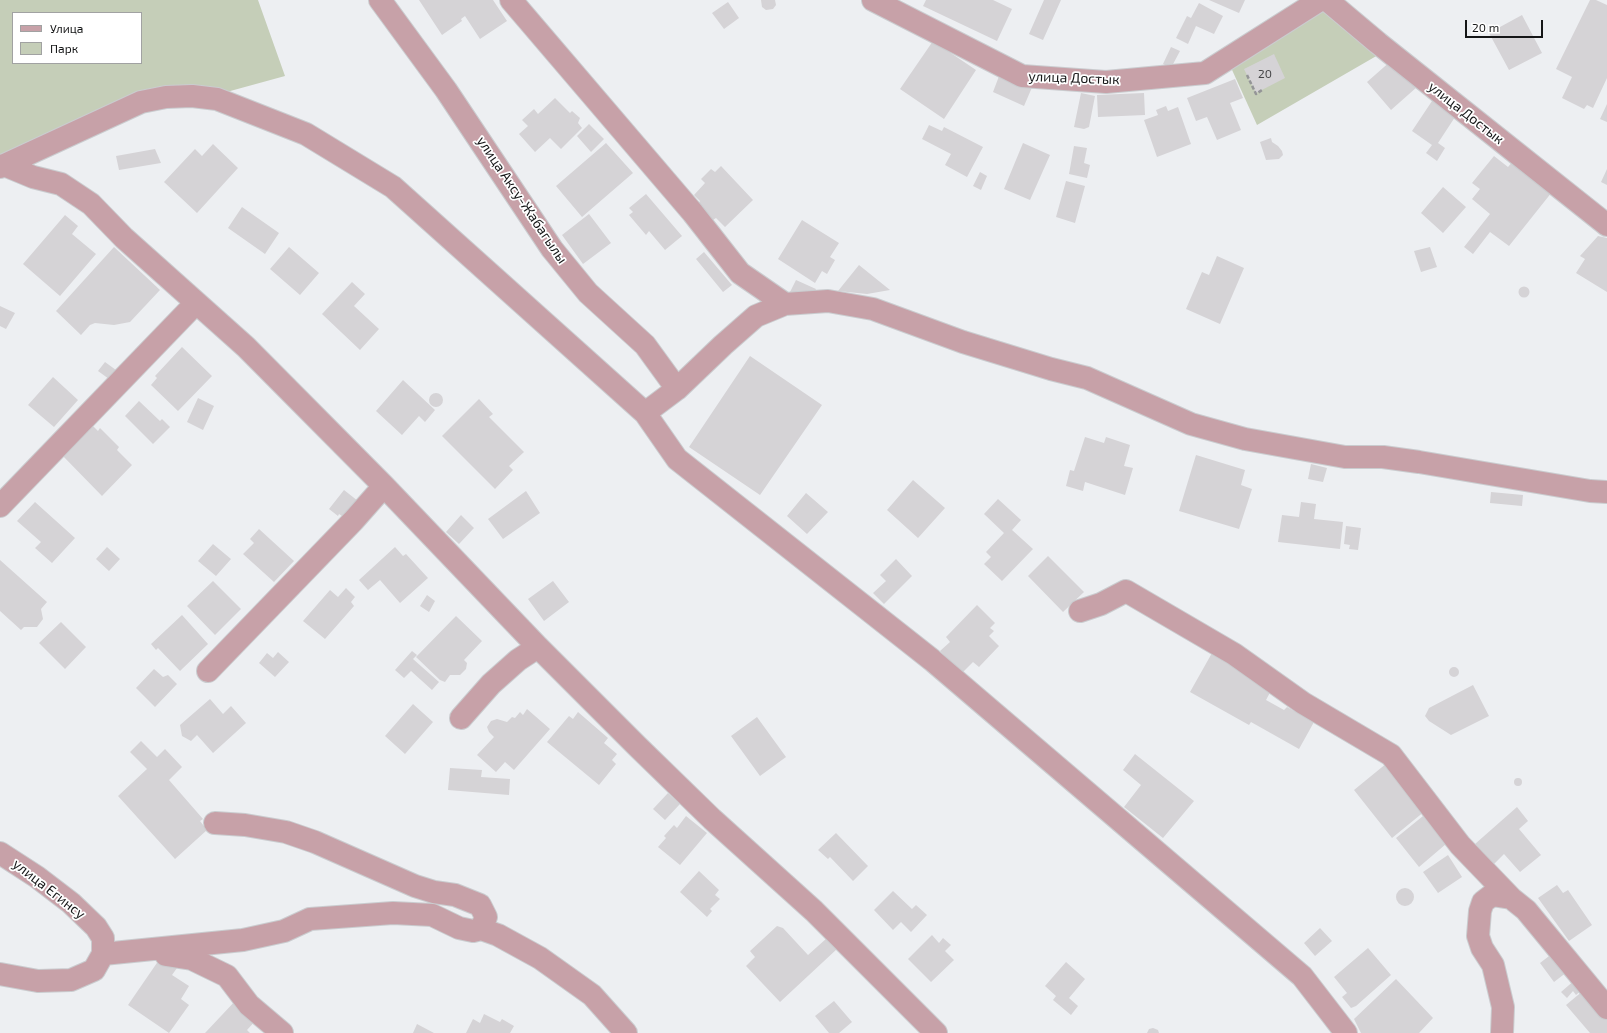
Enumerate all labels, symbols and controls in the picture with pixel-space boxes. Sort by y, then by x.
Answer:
legend [12,12,142,64]
scale bar [1467,12,1545,38]
text: 20 m [1472,20,1499,34]
text: Улица [50,21,83,35]
text: Парк [50,41,78,55]
house number: 20 [1258,67,1272,81]
street label: улица Достык [1028,68,1120,88]
street label: улица Достык [1425,78,1507,148]
street label: улица Аксу-Жабагылы [473,133,571,267]
street label: улица Егинсу [9,856,89,922]

